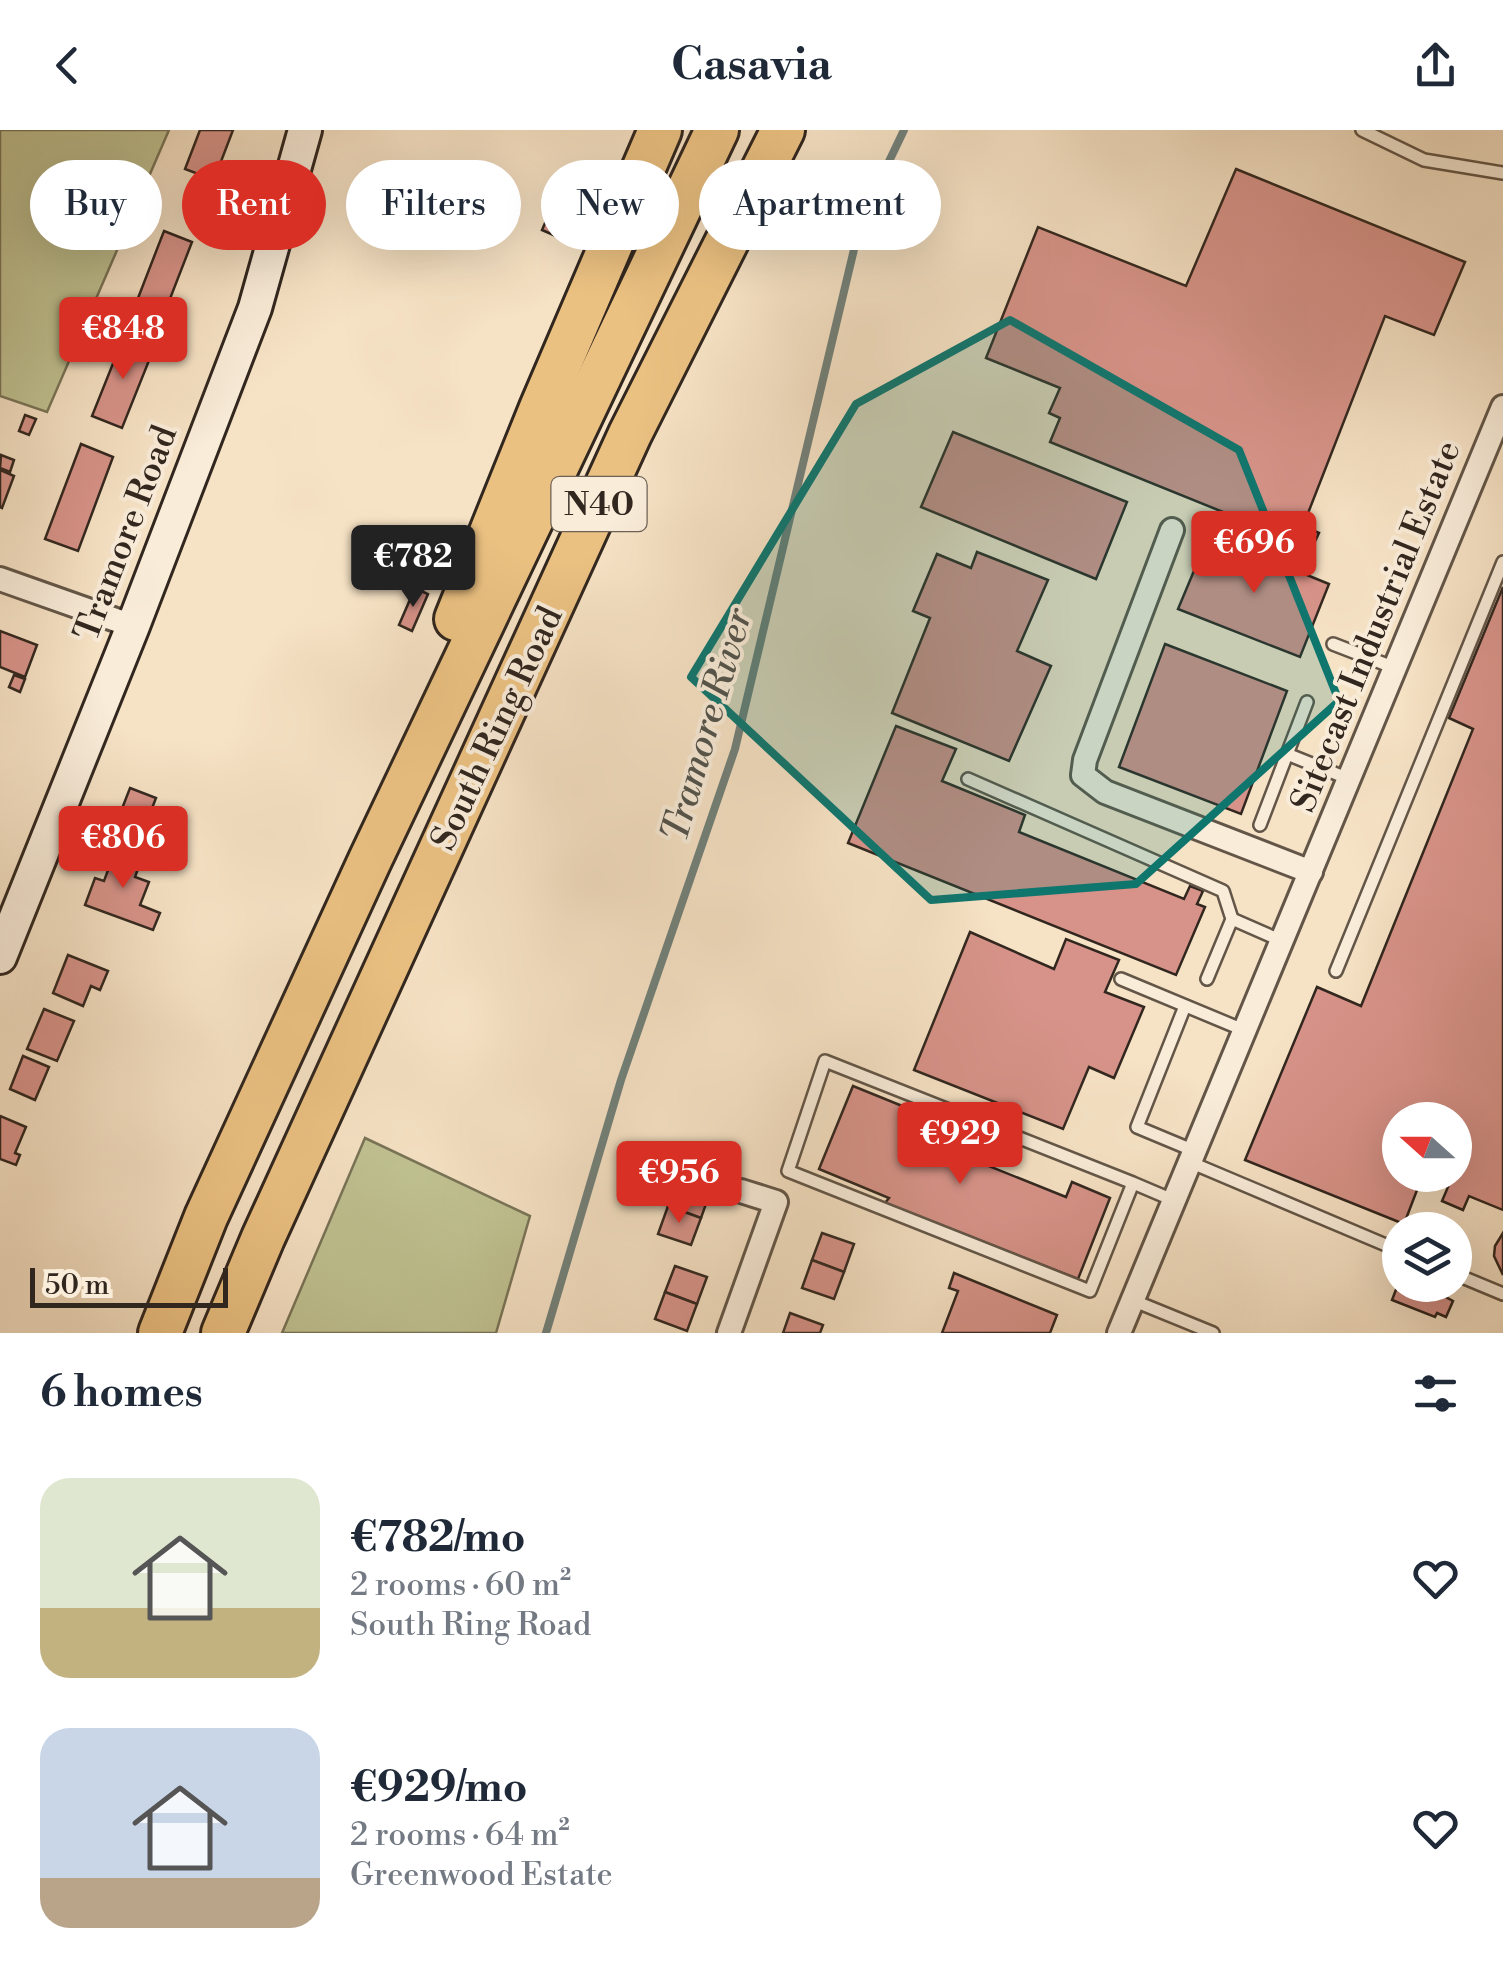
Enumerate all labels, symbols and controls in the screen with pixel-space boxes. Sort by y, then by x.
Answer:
text: Casavia [671,37,832,94]
icon: back [40,38,95,93]
icon: share [1408,38,1463,93]
chip: Buy [30,160,162,250]
chip: Rent [182,160,326,250]
chip: Filters [346,160,521,250]
chip: New [541,160,679,250]
chip: Apartment [699,160,941,250]
pin: €848 [64,297,182,382]
text: €848 [81,309,165,349]
street label: Tramore Road [66,420,187,647]
street label: Sitecast Industrial Estate [1282,435,1471,818]
road number: N40 [552,477,646,531]
pin: €696 [1195,511,1313,596]
text: €696 [1213,523,1295,563]
pin: €782 [354,525,472,610]
text: €782 [373,537,453,577]
street label: South Ring Road [422,600,573,857]
water label: Tramore River [652,602,764,848]
pin: €806 [64,806,182,891]
text: €806 [81,818,165,858]
pin: €929 [901,1102,1019,1187]
north arrow [1382,1102,1472,1192]
map controls [1382,1102,1472,1302]
text: €929 [919,1114,1001,1154]
pin: €956 [620,1141,738,1226]
text: €956 [639,1153,720,1193]
button: layers [1382,1212,1472,1302]
scale bar [30,1263,228,1308]
text: 50 m [45,1268,109,1303]
icon: filters [1408,1366,1463,1421]
text: 6 homes [40,1367,203,1420]
text: €782/mo [350,1512,525,1565]
icon: home [120,1518,240,1638]
icon: heart [1408,1551,1463,1606]
text: 2 rooms · 60 m² [350,1565,571,1605]
text: South Ring Road [350,1605,591,1645]
text: €929/mo [350,1762,527,1815]
icon: home [120,1768,240,1888]
icon: heart [1408,1801,1463,1856]
text: 2 rooms · 64 m² [350,1815,570,1855]
text: Greenwood Estate [350,1855,613,1895]

